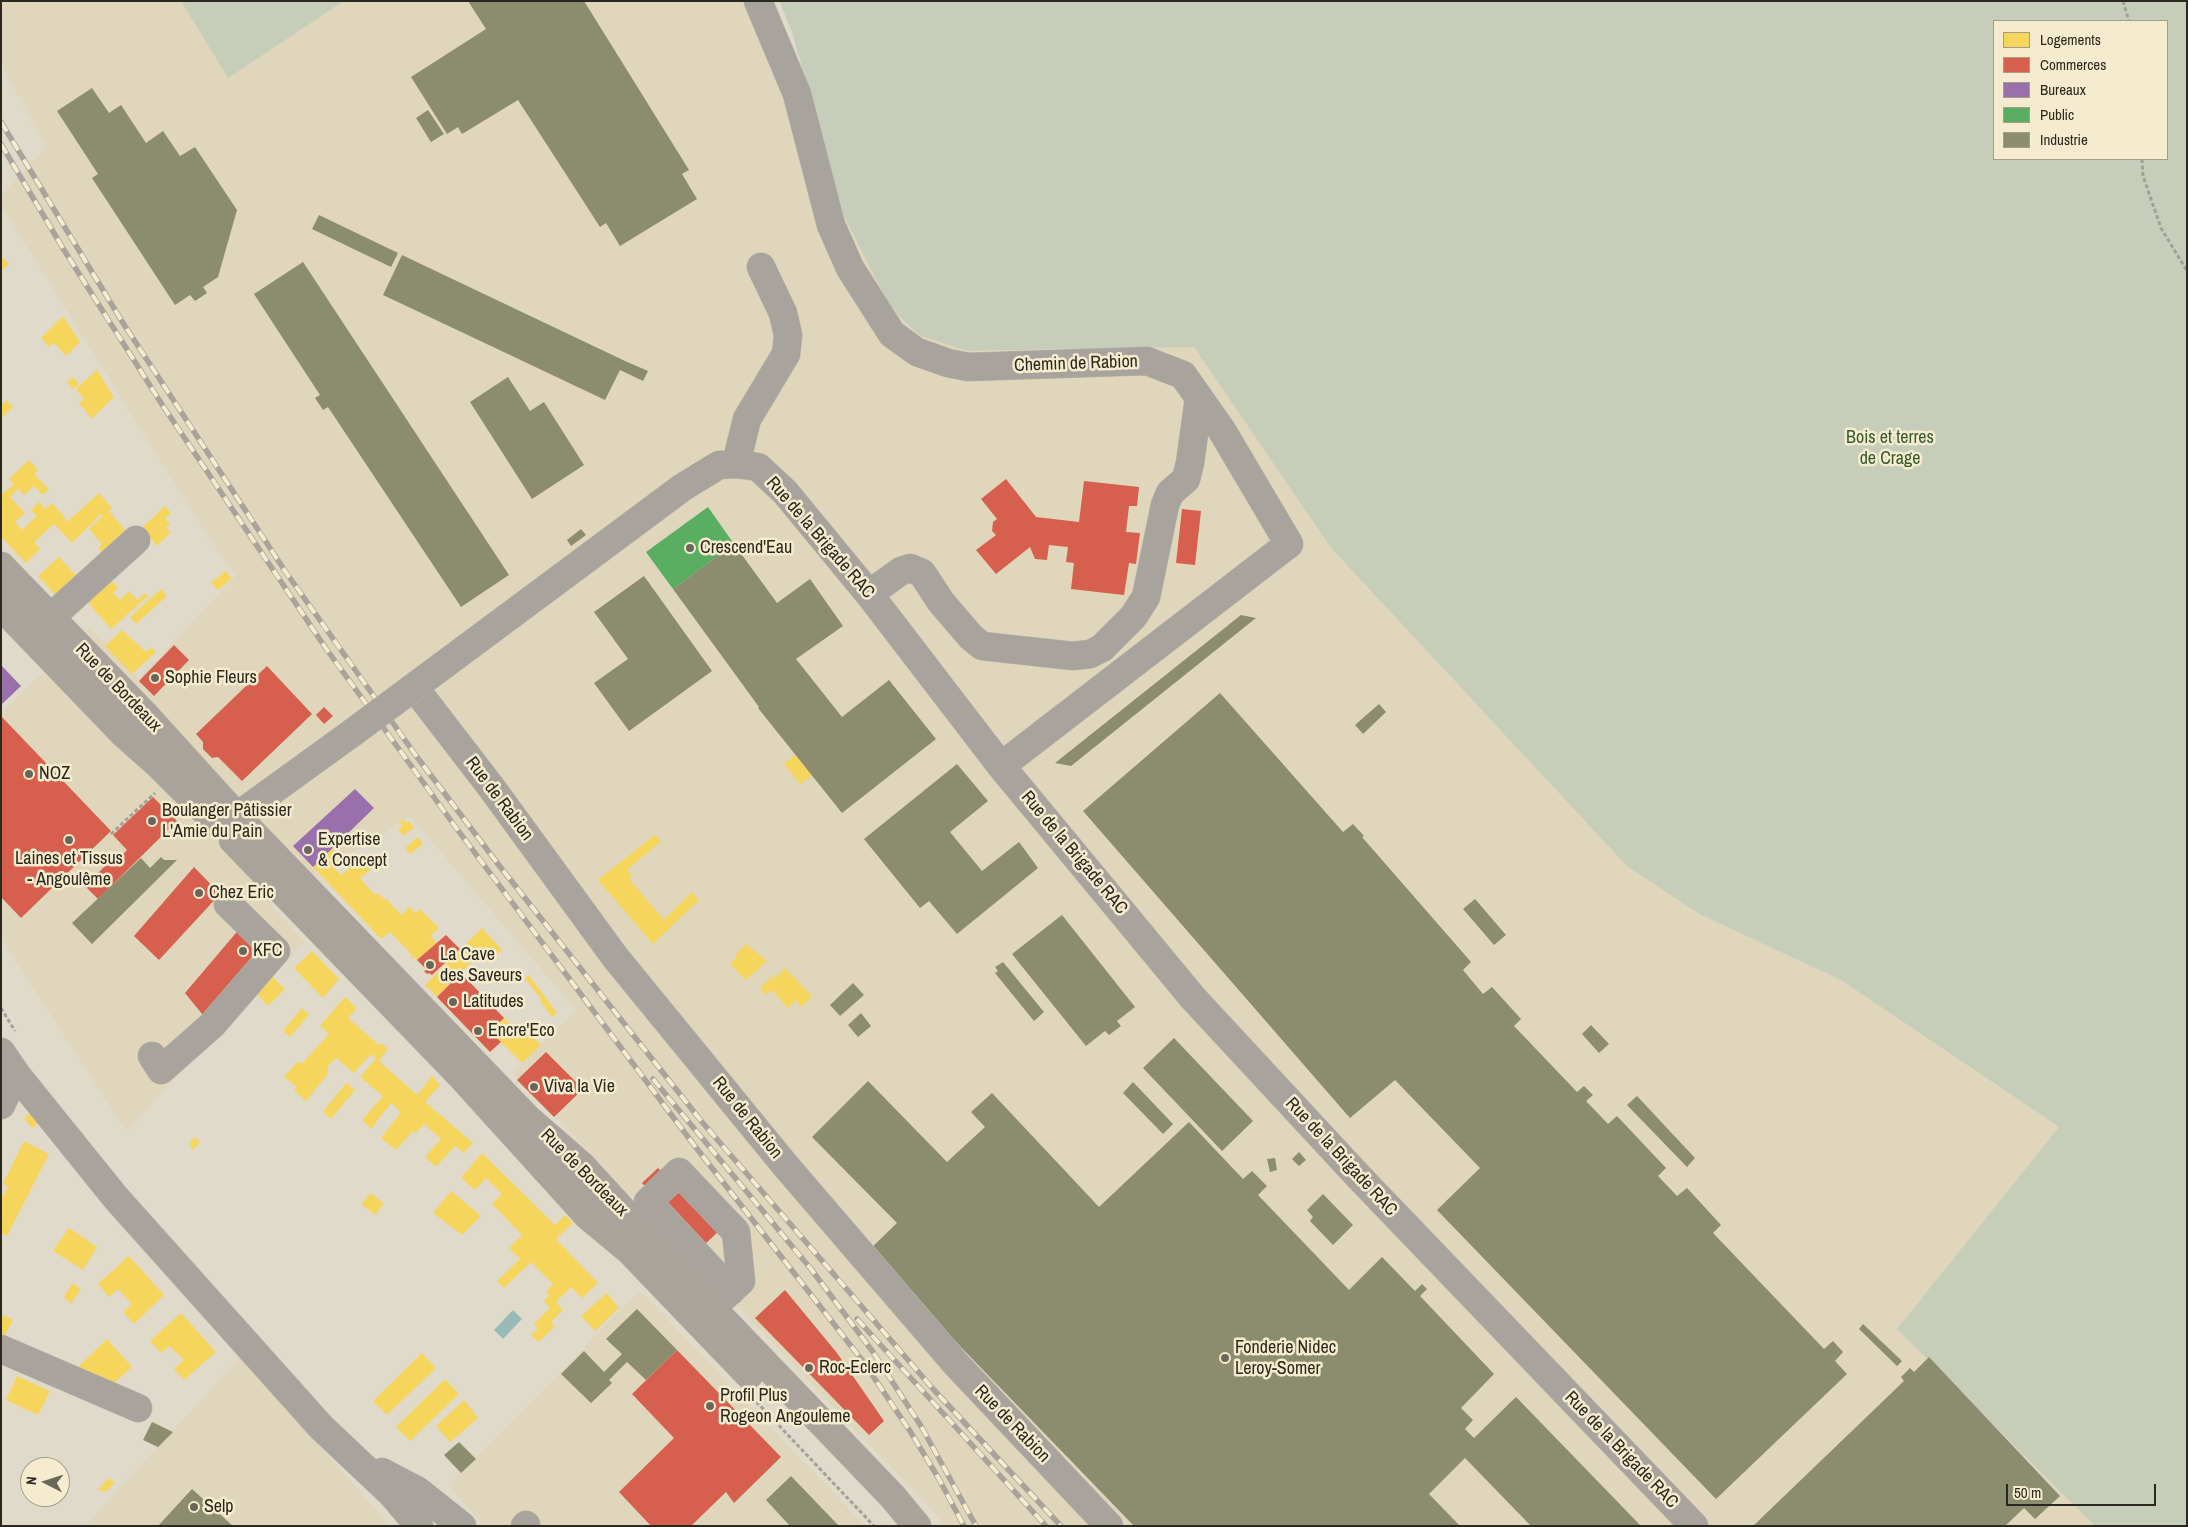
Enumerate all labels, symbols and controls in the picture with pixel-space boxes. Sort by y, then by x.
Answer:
legend [1993,20,2168,160]
text: Logements [2040,29,2101,50]
text: Commerces [2040,54,2106,75]
text: Bureaux [2040,79,2086,100]
text: Public [2040,104,2074,125]
text: Industrie [2040,129,2088,150]
street label: Chemin de Rabion [1014,351,1138,377]
park label: Bois et terres de Crage [1846,427,1934,469]
street label: Rue de la Brigade RAC [761,473,879,603]
place label: Crescend'Eau [700,537,792,559]
marker: Crescend'Eau [684,542,696,554]
street label: Rue de Bordeaux [70,639,166,737]
place label: Sophie Fleurs [165,667,257,689]
marker: Sophie Fleurs [149,672,161,684]
street label: Rue de Rabion [460,753,538,845]
place label: NOZ [39,763,70,785]
marker: NOZ [23,768,35,780]
street label: Rue de la Brigade RAC [1016,787,1132,919]
place label: Boulanger Pâtissier L'Amie du Pain [162,800,292,842]
marker: Boulanger Pâtissier L'Amie du Pain [146,815,158,827]
place label: Expertise & Concept [318,829,387,872]
marker: Laines et Tissus - Angoulême [63,834,75,846]
marker: Expertise & Concept [302,844,314,856]
place label: Laines et Tissus - Angoulême [15,848,123,891]
place label: Chez Eric [209,882,274,904]
marker: Chez Eric [193,887,205,899]
place label: KFC [253,940,283,962]
place label: La Cave des Saveurs [440,944,522,986]
marker: KFC [237,945,249,957]
marker: La Cave des Saveurs [424,959,436,971]
place label: Latitudes [463,991,524,1013]
marker: Latitudes [447,996,459,1008]
place label: Encre'Eco [488,1020,555,1042]
marker: Encre'Eco [472,1025,484,1037]
street label: Rue de Rabion [707,1073,787,1163]
place label: Viva la Vie [544,1076,615,1098]
marker: Viva la Vie [528,1081,540,1093]
street label: Rue de la Brigade RAC [1281,1093,1401,1221]
street label: Rue de Bordeaux [536,1125,632,1221]
place label: Fonderie Nidec Leroy-Somer [1235,1337,1336,1380]
marker: Fonderie Nidec Leroy-Somer [1219,1352,1231,1364]
place label: Roc-Eclerc [819,1357,891,1379]
marker: Roc-Eclerc [803,1362,815,1374]
street label: Rue de Rabion [970,1381,1054,1467]
place label: Profil Plus Rogeon Angouleme [720,1385,850,1428]
street label: Rue de la Brigade RAC [1560,1387,1682,1513]
marker: Profil Plus Rogeon Angouleme [704,1400,716,1412]
north arrow [20,1457,70,1507]
scale bar [2008,1474,2158,1506]
text: N [22,1476,40,1486]
text: 50 m [2014,1482,2041,1503]
place label: Selp [204,1496,234,1518]
marker: Selp [188,1501,200,1513]

